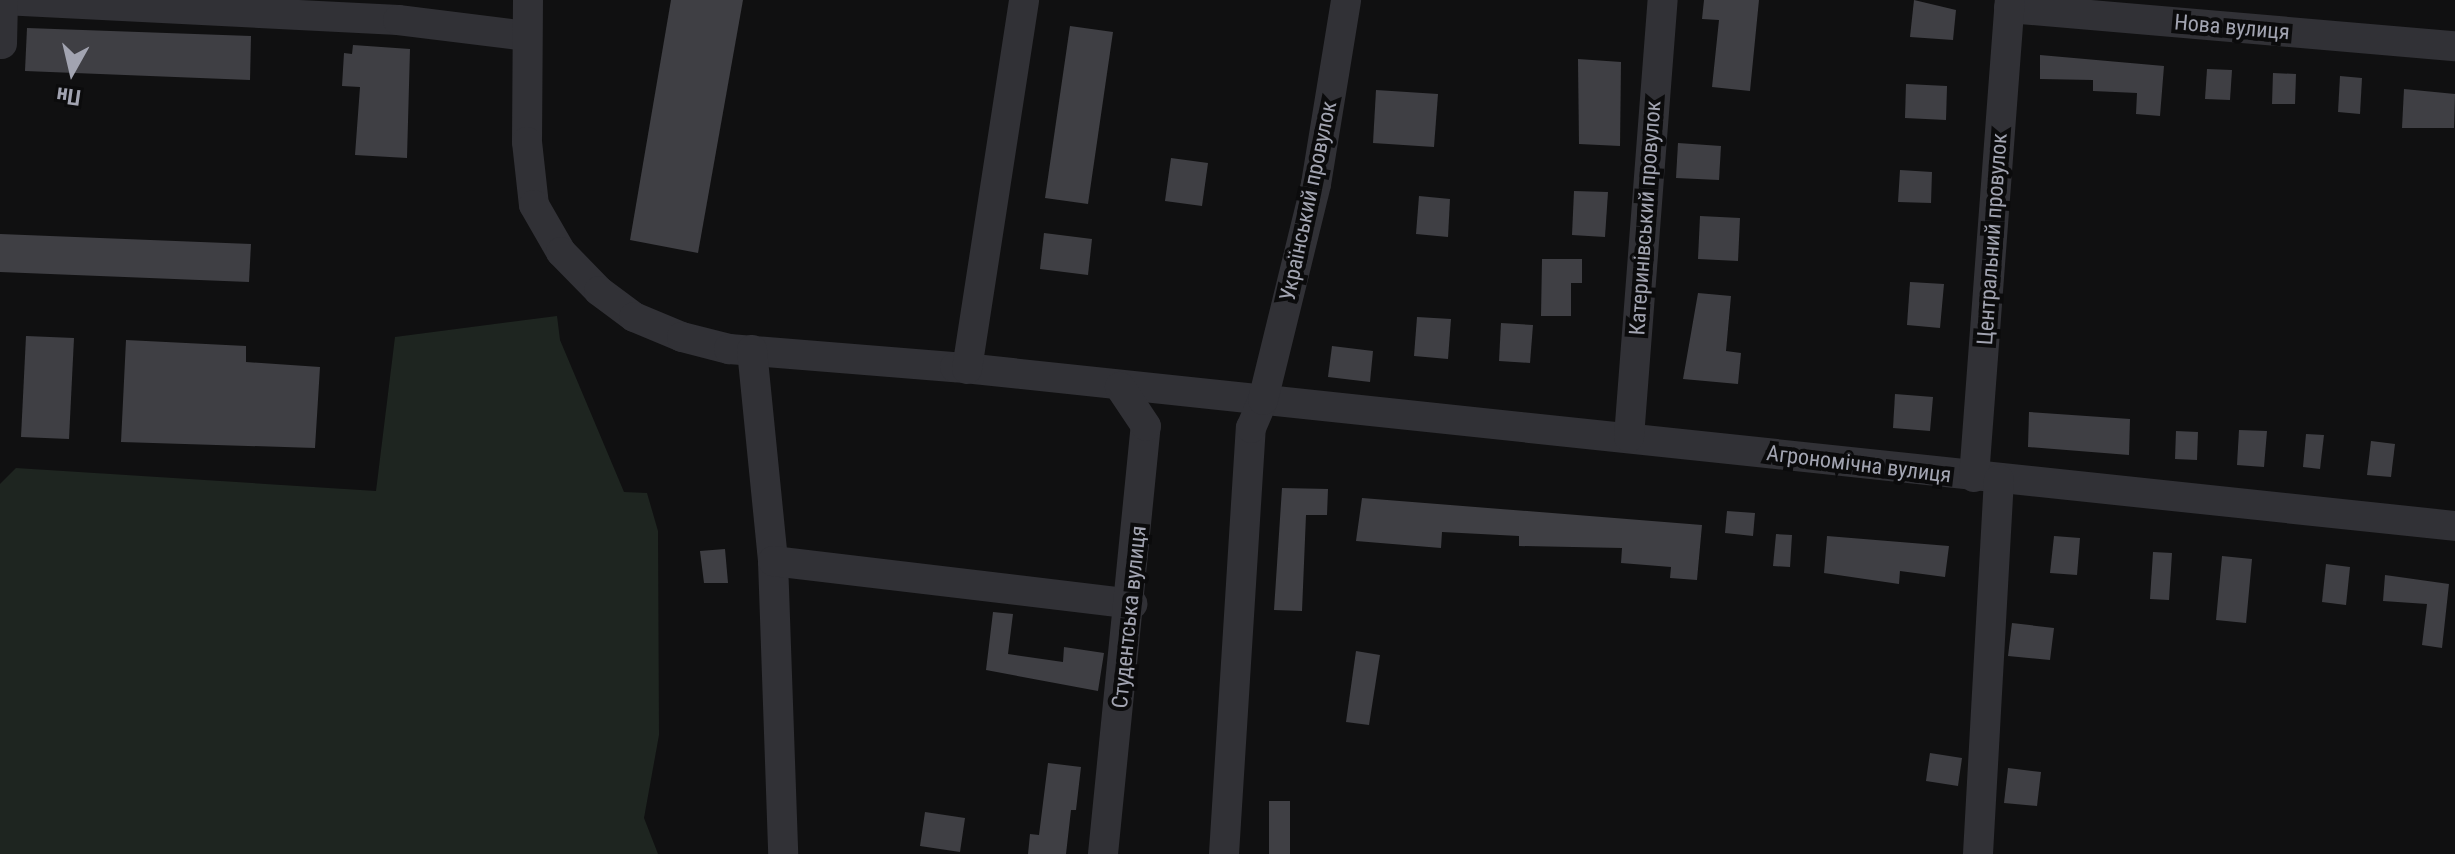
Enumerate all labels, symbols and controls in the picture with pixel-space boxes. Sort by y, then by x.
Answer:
street label: Нова вулиця [2173,9,2291,45]
north arrow [32,32,112,112]
text: Пн [55,82,82,110]
street label: Український провулок [1274,99,1342,303]
street label: Катеринівський провулок [1624,100,1666,336]
street label: Центральний провулок [1971,132,2013,346]
street label: Агрономічна вулиця [1765,440,1953,488]
street label: Студентська вулиця [1106,524,1152,710]

